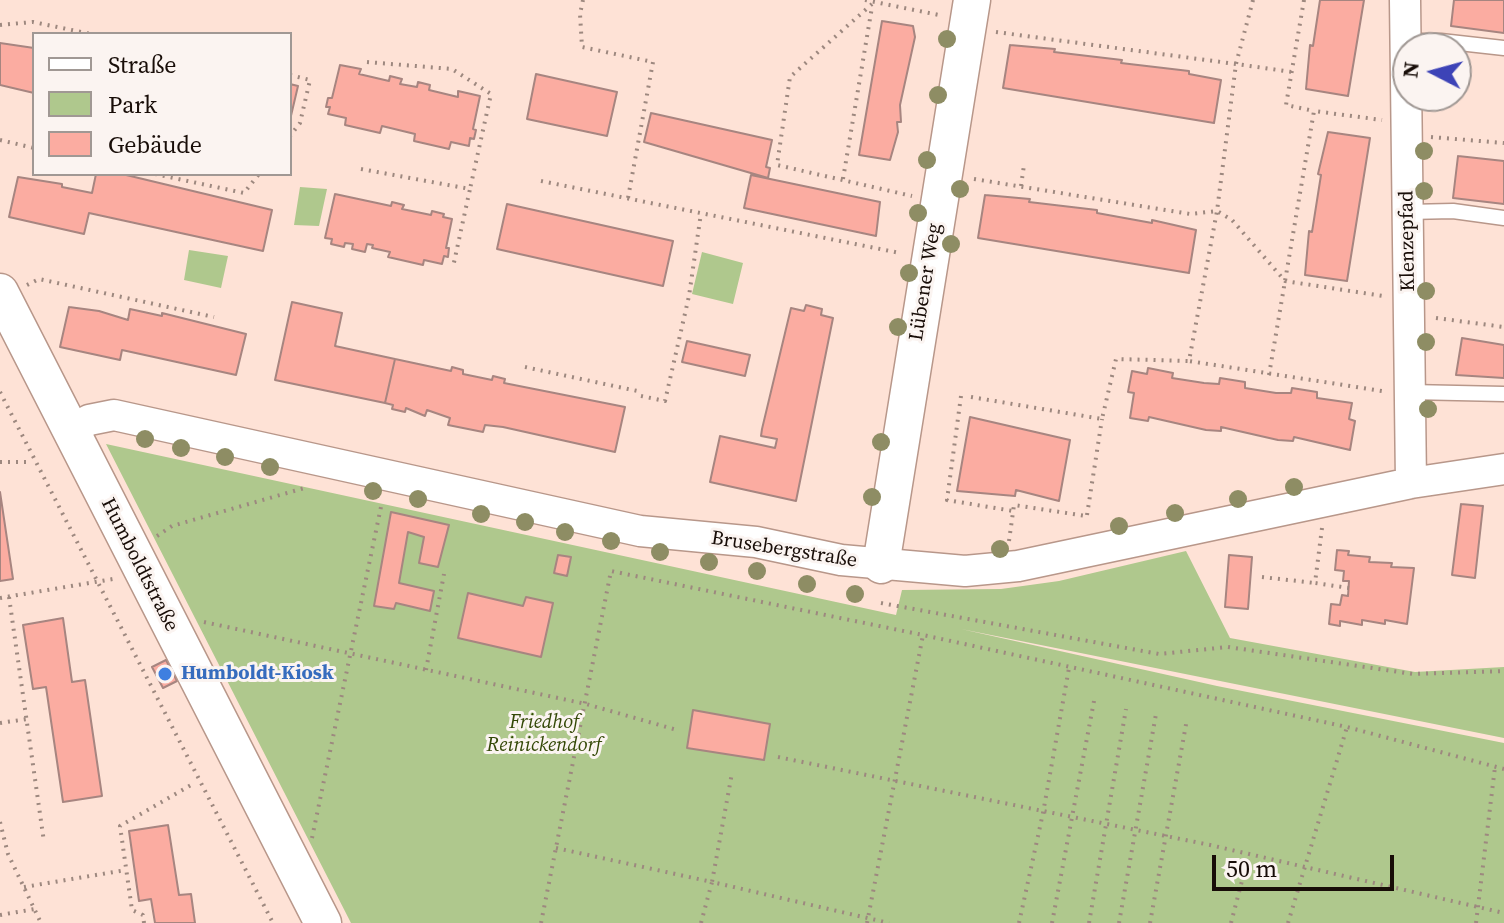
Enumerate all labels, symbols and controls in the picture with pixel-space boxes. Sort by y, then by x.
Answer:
legend [32,32,292,176]
north arrow [1392,32,1472,112]
text: Straße [108,48,176,81]
text: N [1394,60,1426,79]
text: Park [108,88,157,121]
text: Gebäude [108,128,202,161]
street label: Klenzepfad [1395,190,1421,292]
street label: Lübener Weg [905,222,947,342]
street label: Humboldtstraße [95,494,183,636]
street label: Brusebergstraße [709,527,859,573]
place label: Humboldt-Kiosk [181,662,334,686]
marker: Humboldt-Kiosk [156,665,174,683]
park label: Friedhof Reinickendorf [487,711,601,758]
scale bar [1216,839,1398,889]
text: 50 m [1226,852,1277,885]

